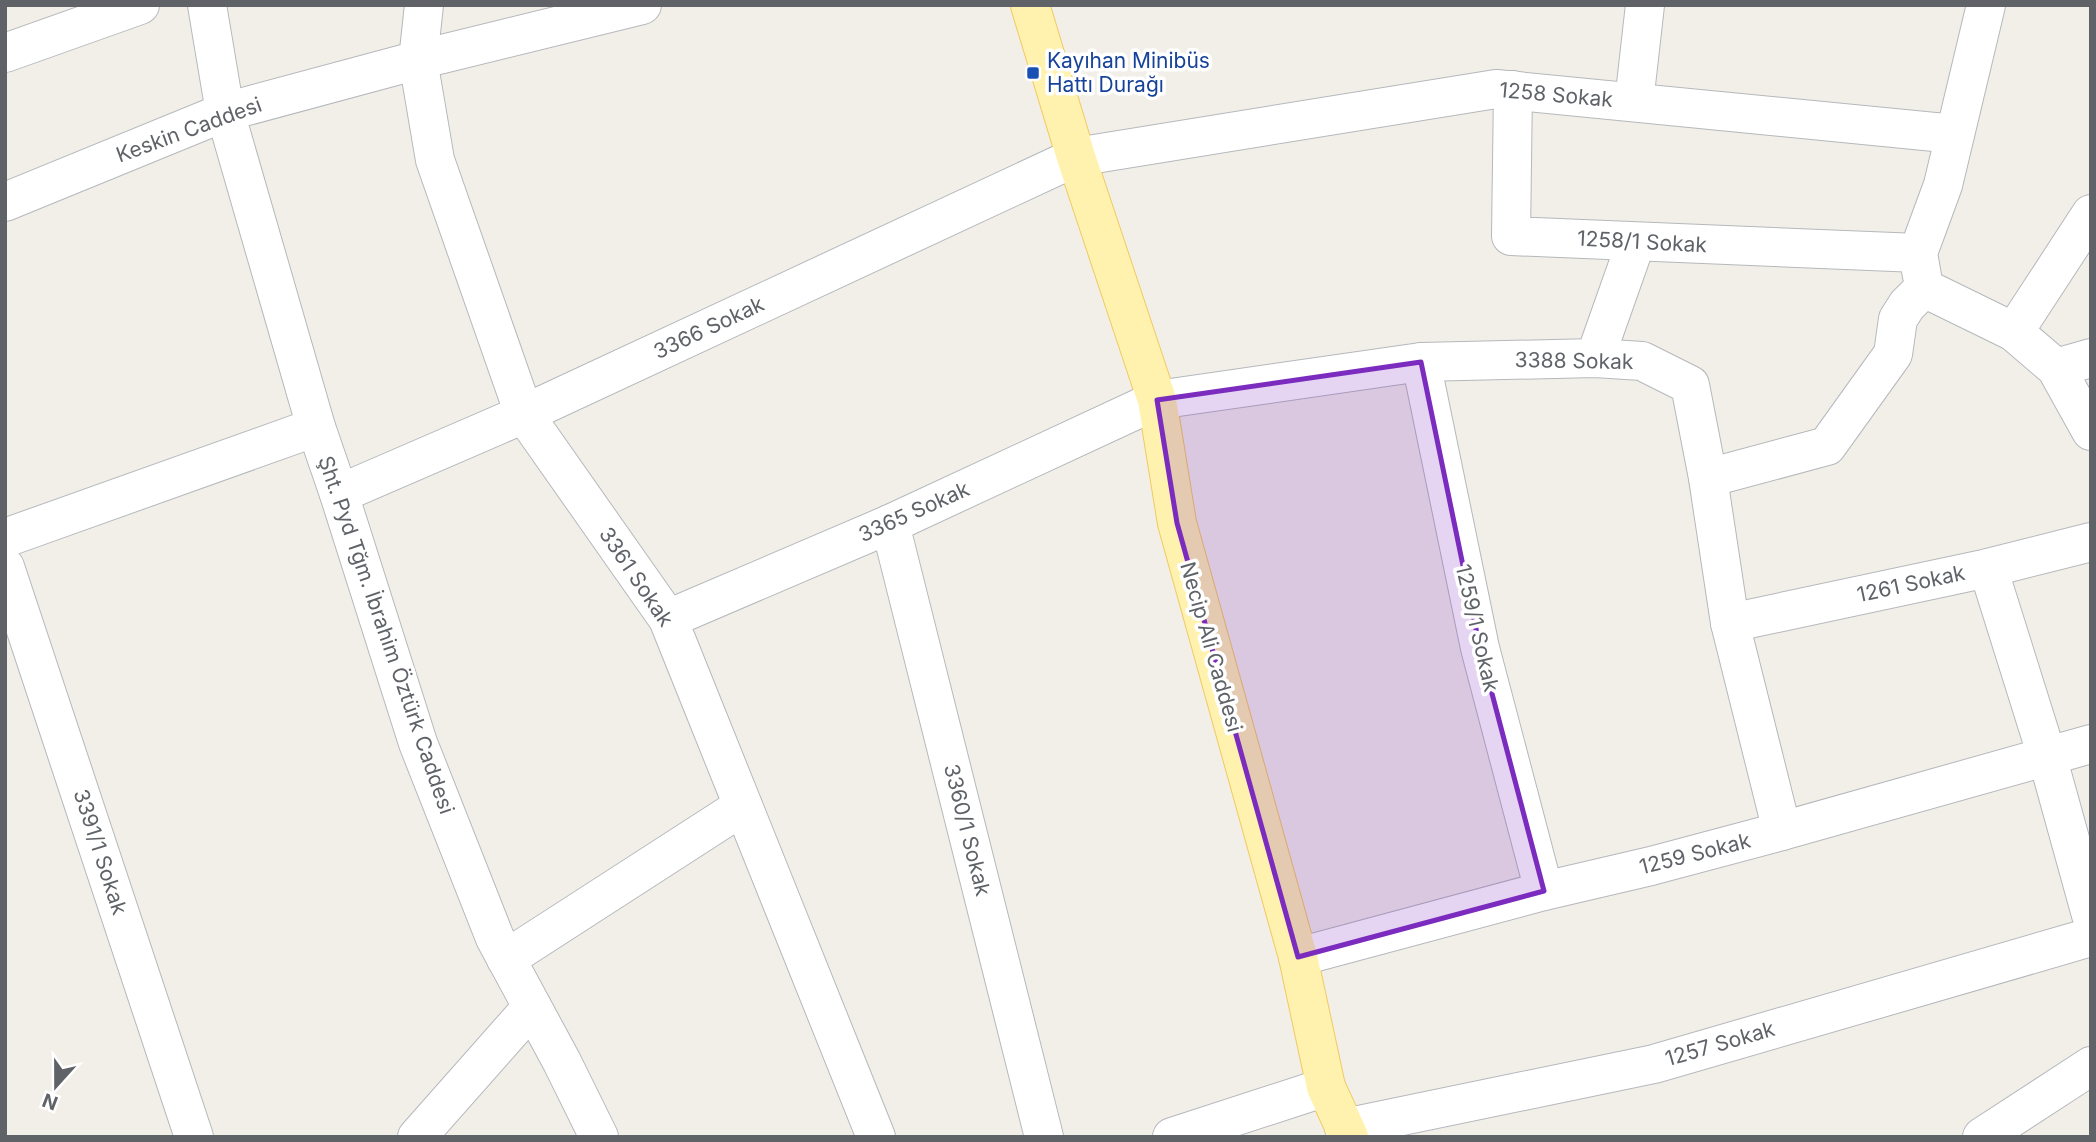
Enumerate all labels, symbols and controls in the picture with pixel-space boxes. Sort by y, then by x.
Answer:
place label: Kayıhan Minibüs Hattı Durağı [1047,48,1210,97]
marker: Kayıhan Minibüs Hattı Durağı [1025,65,1041,81]
street label: 1258 Sokak [1498,77,1614,112]
street label: Keskin Caddesi [113,92,265,167]
street label: 1258/1 Sokak [1576,226,1708,257]
street label: 3366 Sokak [650,291,768,364]
street label: 3388 Sokak [1514,347,1634,374]
street label: Şht. Pyd Tğm. İbrahim Öztürk Caddesi [313,452,461,817]
street label: 3365 Sokak [855,476,973,547]
street label: 3361 Sokak [594,522,679,631]
street label: Necip Ali Caddesi [1175,559,1248,735]
street label: 1261 Sokak [1855,560,1968,607]
street label: 1259/1 Sokak [1451,562,1504,695]
street label: 3360/1 Sokak [939,761,996,899]
street label: 3391/1 Sokak [68,786,133,918]
street label: 1259 Sokak [1637,827,1754,879]
street label: 1257 Sokak [1662,1016,1778,1071]
north arrow [21,1051,91,1121]
text: N [39,1088,61,1115]

